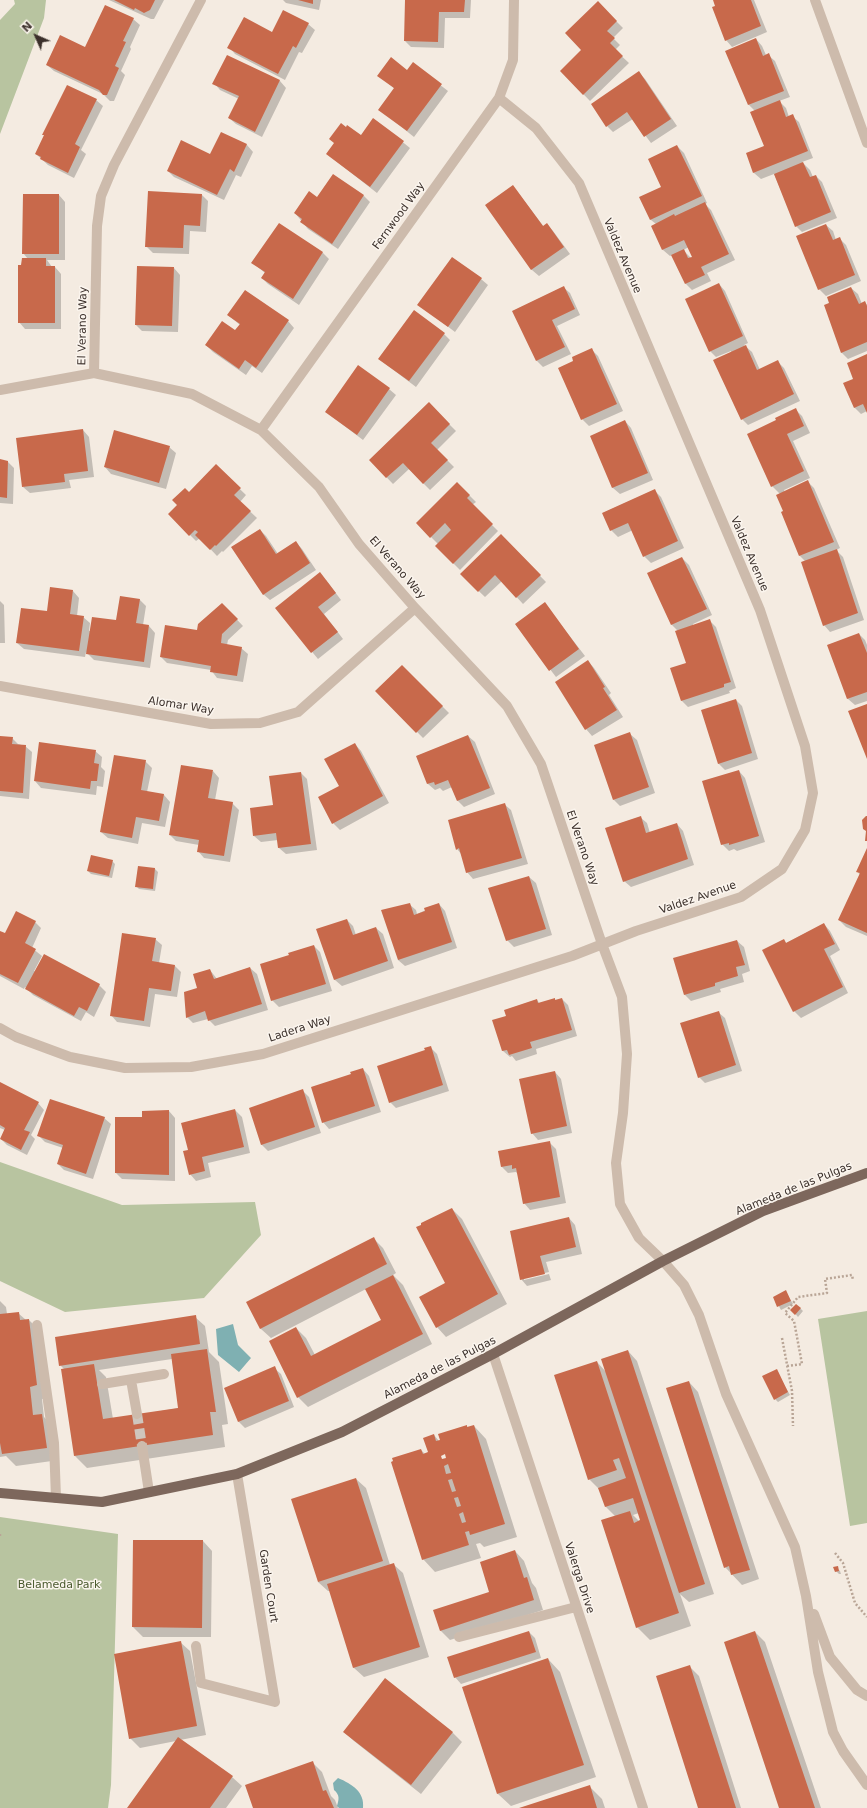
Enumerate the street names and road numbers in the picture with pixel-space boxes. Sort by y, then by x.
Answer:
street label: Fernwood Way [370,180,428,252]
street label: Valdez Avenue [600,216,644,296]
street label: El Verano Way [76,286,90,366]
street label: Valdez Avenue [727,514,771,594]
street label: El Verano Way [366,534,428,602]
street label: Alomar Way [147,694,215,718]
street label: El Verano Way [563,809,601,887]
street label: Valdez Avenue [658,879,738,917]
street label: Ladera Way [267,1013,333,1045]
street label: Alameda de las Pulgas [734,1160,854,1218]
street label: Alameda de las Pulgas [382,1334,498,1402]
street label: Valerga Drive [561,1541,597,1615]
street label: Garden Court [256,1548,280,1624]

